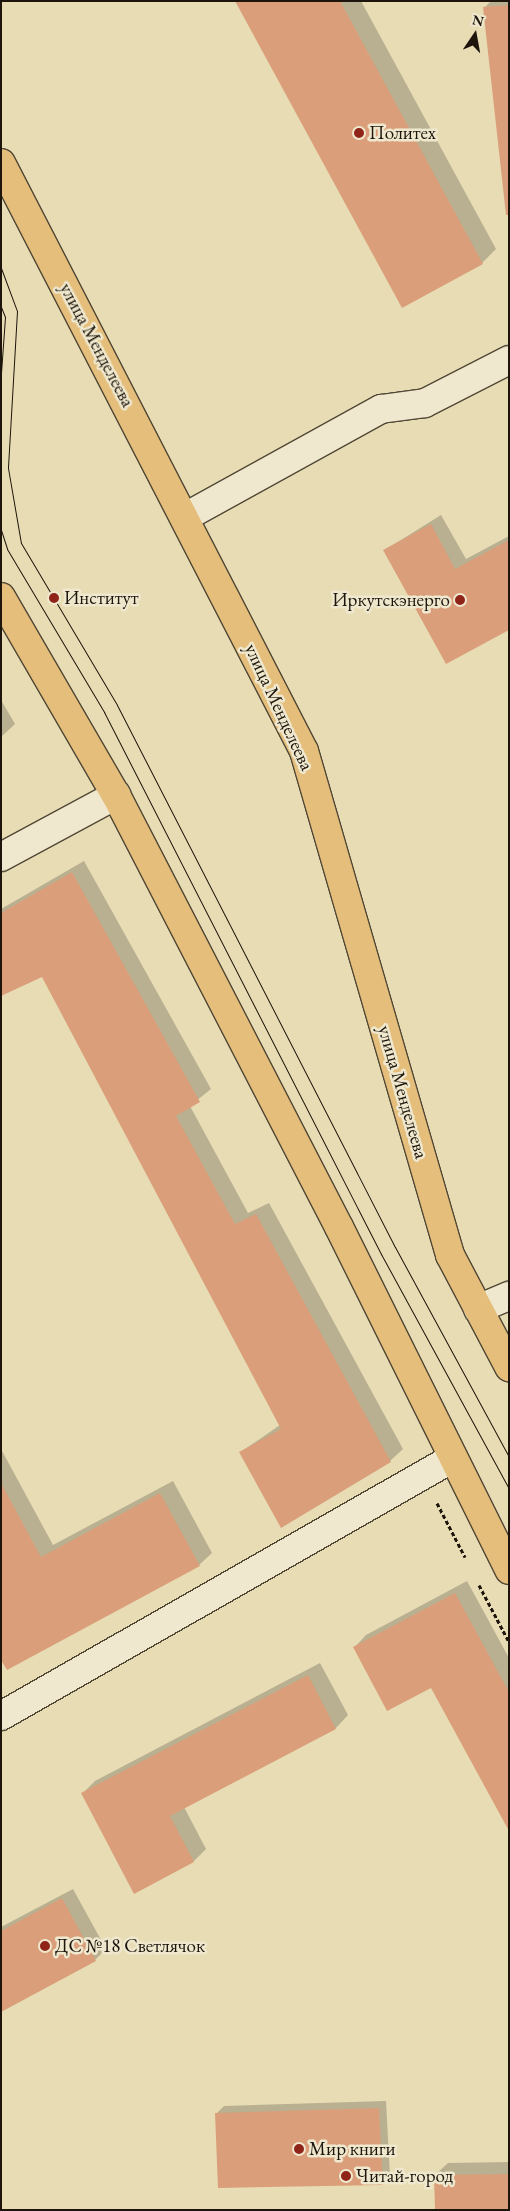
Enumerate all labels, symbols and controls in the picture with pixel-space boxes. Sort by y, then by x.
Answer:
north arrow [450,10,500,60]
text: N [471,10,486,30]
place label: Политех [369,122,436,144]
marker: Политех [353,127,365,139]
street label: улица Менделеева [55,279,139,411]
place label: Институт [64,587,139,609]
place label: Иркутскэнерго [332,589,450,611]
marker: Институт [48,592,60,604]
marker: Иркутскэнерго [454,594,466,606]
street label: улица Менделеева [240,640,318,774]
street label: улица Менделеева [373,1023,433,1161]
place label: ДС №18 Светлячок [55,1935,205,1957]
marker: ДС №18 Светлячок [39,1940,51,1952]
place label: Мир книги [309,2138,396,2160]
marker: Мир книги [293,2143,305,2155]
place label: Читай-город [356,2165,453,2187]
marker: Читай-город [340,2170,352,2182]

